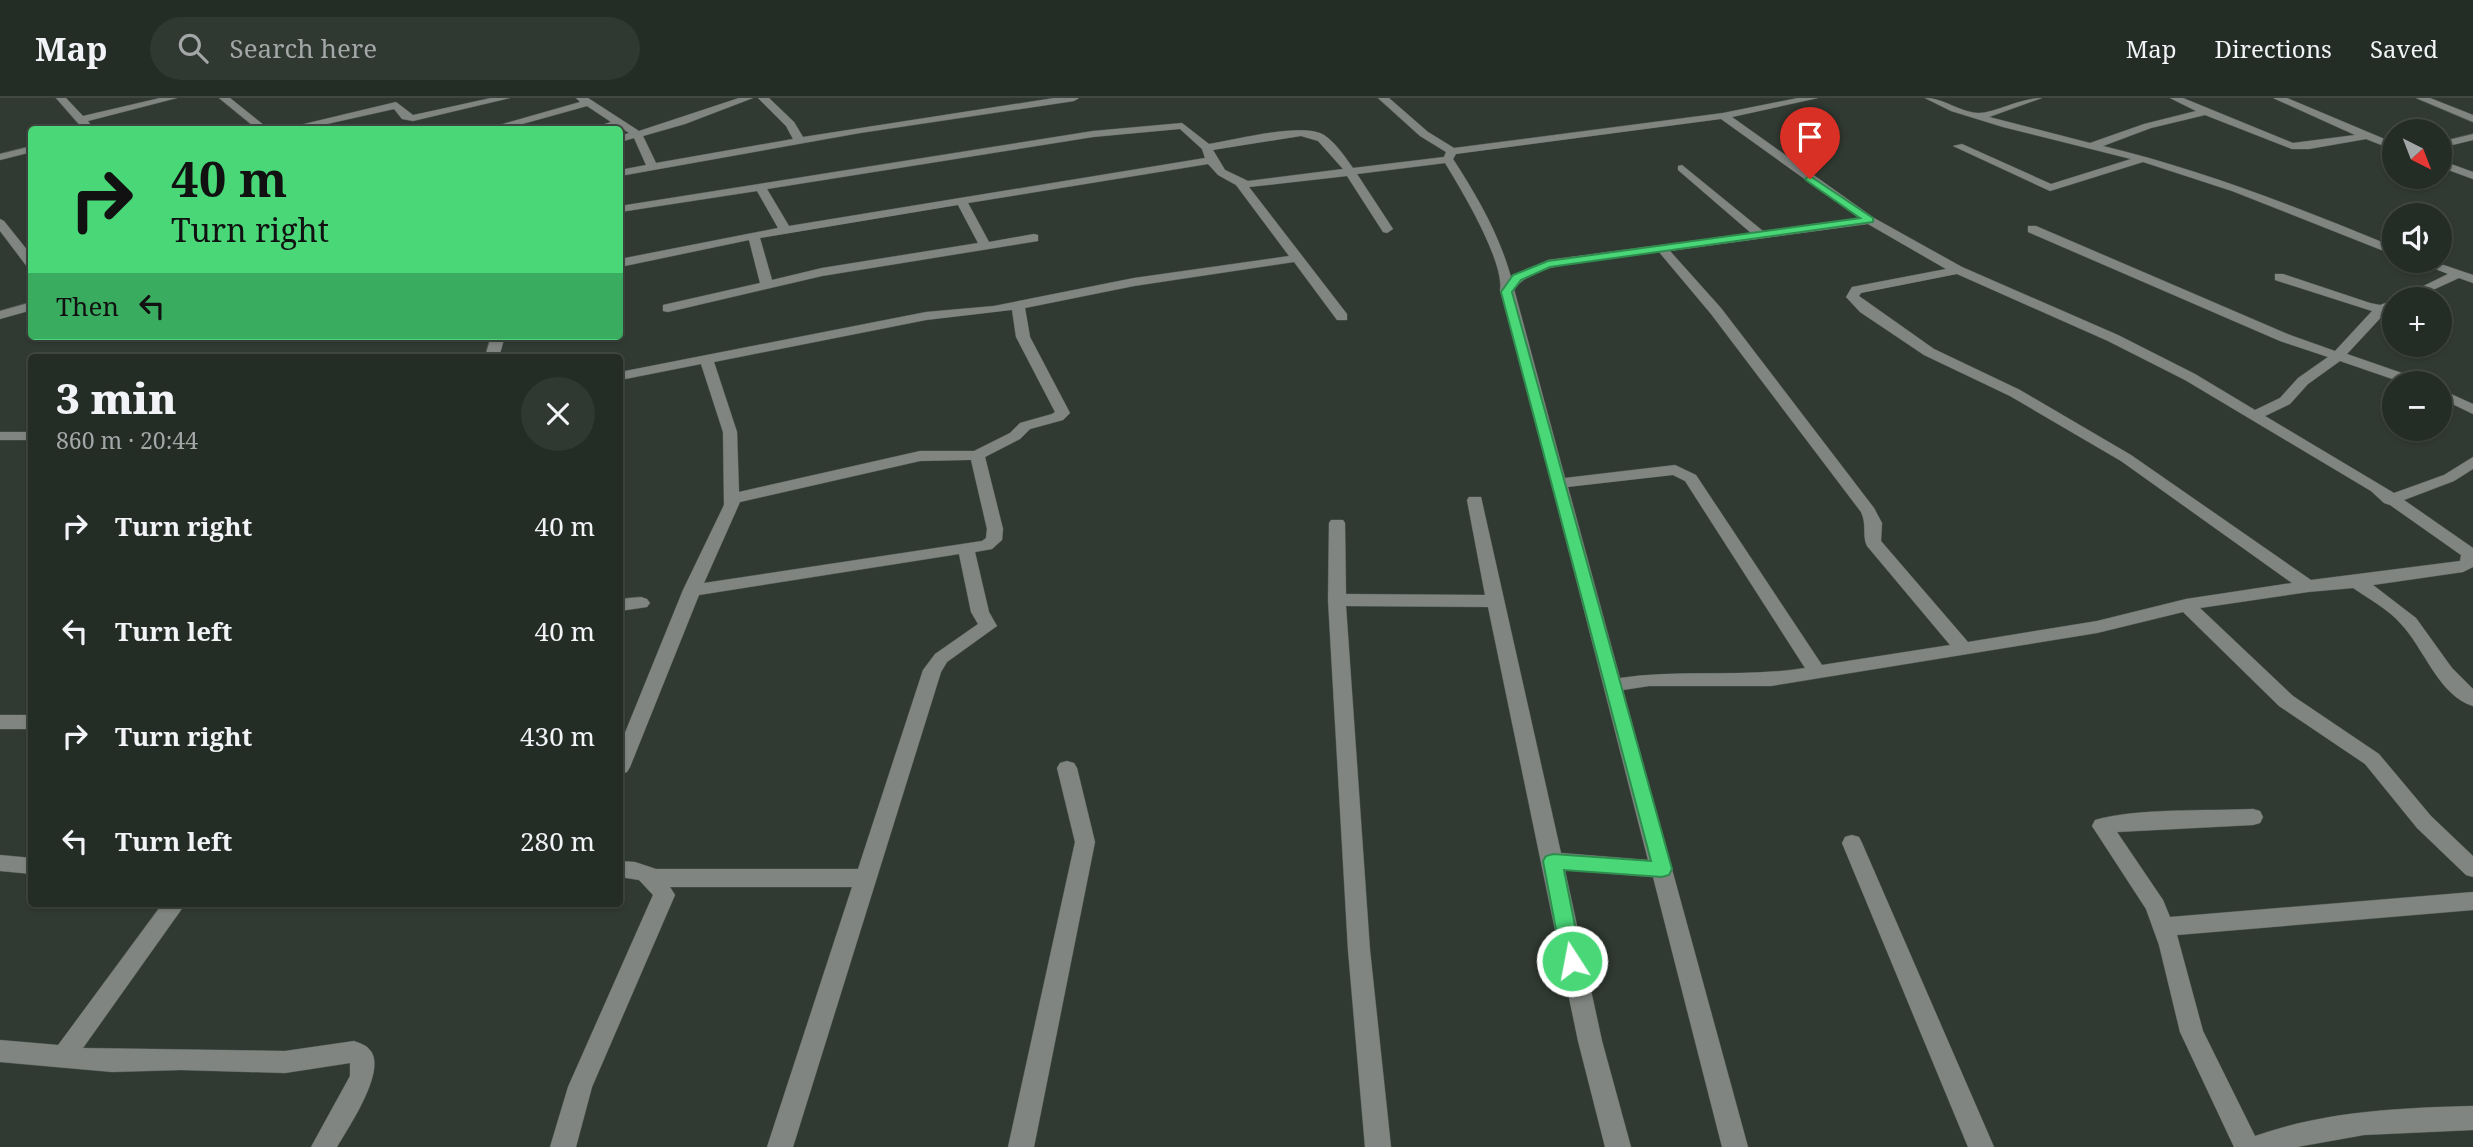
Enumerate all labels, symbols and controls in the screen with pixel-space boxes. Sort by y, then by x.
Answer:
search box [150,17,640,80]
text: Map [35,26,108,71]
icon: search [174,29,212,67]
text: Search here [230,30,377,66]
text: Map [2126,32,2177,65]
text: Directions [2215,32,2332,65]
text: Saved [2370,32,2438,65]
pin [1780,107,1840,179]
icon: arrive [1791,118,1829,156]
north arrow [2382,119,2452,189]
map controls [2382,119,2452,441]
text: 40 m [171,145,287,211]
icon: right [56,154,147,245]
button: sound [2382,203,2452,273]
text: Turn right [171,208,329,251]
icon: left [133,287,171,325]
button: + [2382,287,2452,357]
text: Then [56,288,119,324]
text: 3 min [56,369,177,426]
button: − [2382,371,2452,441]
button: close [521,377,595,451]
text: 860 m · 20:44 [56,424,198,456]
icon: right [56,507,94,545]
text: Turn right [115,508,252,544]
text: 40 m [535,508,595,544]
icon: left [56,612,94,650]
text: Turn left [115,613,232,649]
text: 40 m [535,613,595,649]
icon: right [56,717,94,755]
text: Turn right [115,718,252,754]
text: 430 m [520,718,595,754]
icon: left [56,822,94,860]
text: Turn left [115,823,232,859]
text: 280 m [520,823,595,859]
position arrow [1535,924,1609,998]

